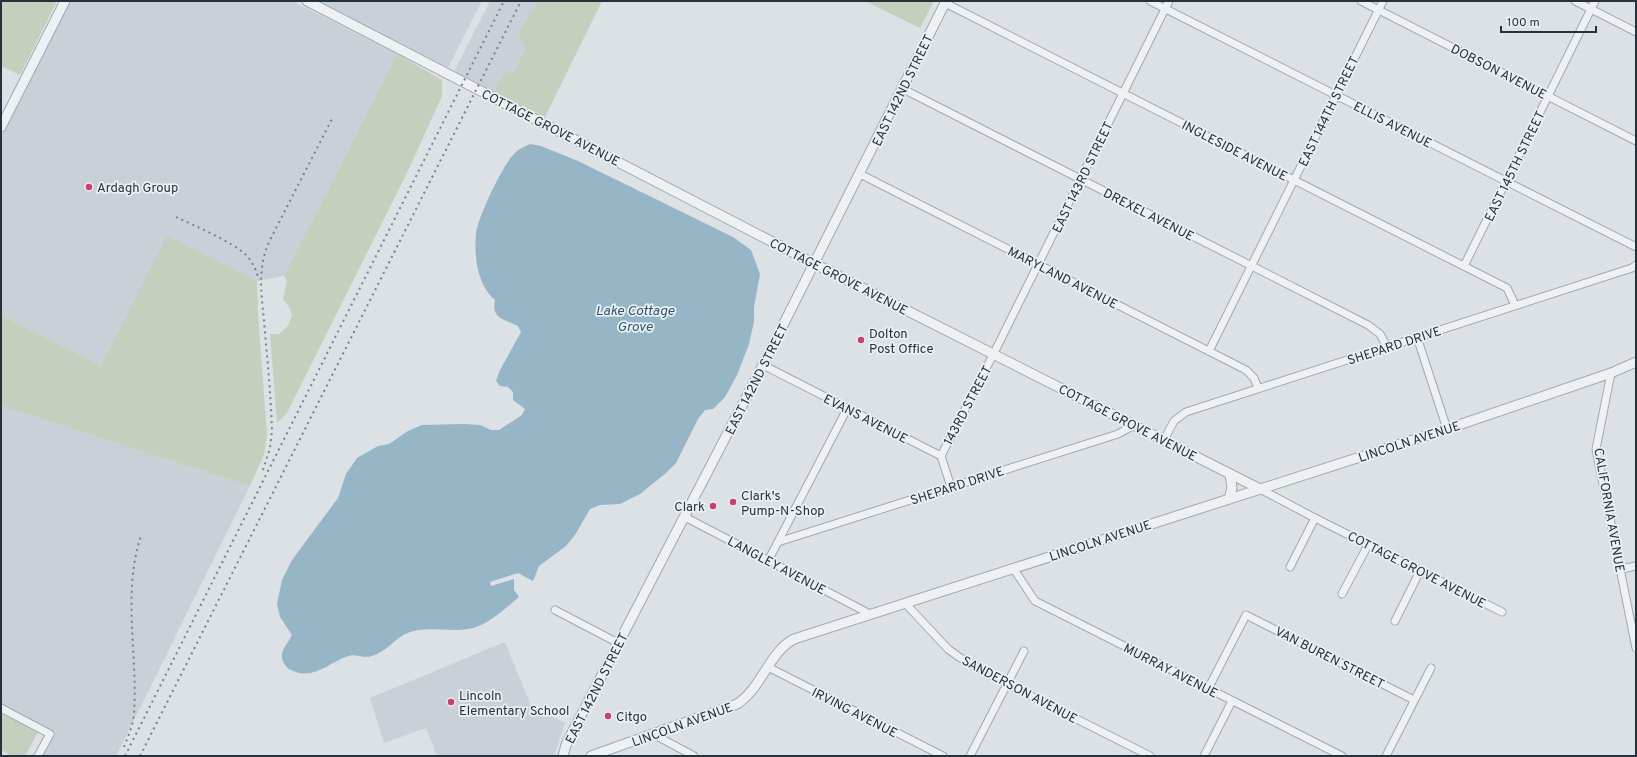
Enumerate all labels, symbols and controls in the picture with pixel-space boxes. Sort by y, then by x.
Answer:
scale bar [1501,8,1596,34]
text: 100 m [1507,15,1540,31]
street label: EAST 142ND STREET [870,32,938,149]
street label: DOBSON AVENUE [1448,42,1549,104]
street label: EAST 144TH STREET [1296,54,1363,170]
street label: COTTAGE GROVE AVENUE [478,87,622,171]
street label: ELLIS AVENUE [1350,99,1434,152]
street label: EAST 145TH STREET [1482,109,1550,225]
street label: INGLESIDE AVENUE [1178,118,1290,185]
street label: EAST 143RD STREET [1050,120,1118,236]
place label: Ardagh Group [97,181,178,197]
marker: Ardagh Group [84,182,94,192]
street label: DREXEL AVENUE [1100,186,1196,246]
street label: COTTAGE GROVE AVENUE [766,236,910,320]
street label: MARYLAND AVENUE [1004,244,1120,313]
water label: Lake Cottage Grove [595,303,675,336]
street label: EAST 142ND STREET [723,322,793,438]
street label: SHEPARD DRIVE [1346,324,1444,370]
place label: Dolton Post Office [869,327,933,358]
marker: Dolton Post Office [856,335,866,345]
street label: 143RD STREET [941,363,996,448]
street label: COTTAGE GROVE AVENUE [1055,382,1199,466]
street label: EVANS AVENUE [820,392,910,448]
street label: LINCOLN AVENUE [1357,419,1463,467]
street label: CALIFORNIA AVENUE [1589,447,1627,574]
street label: SHEPARD DRIVE [909,464,1007,510]
place label: Clark's Pump-N-Shop [741,489,825,520]
marker: Clark's Pump-N-Shop [728,497,738,507]
place label: Clark [674,500,705,516]
marker: Clark [708,501,718,511]
street label: LINCOLN AVENUE [1048,518,1154,566]
street label: COTTAGE GROVE AVENUE [1344,529,1488,613]
street label: LANGLEY AVENUE [724,534,828,599]
street label: VAN BUREN STREET [1272,624,1387,693]
street label: EAST 142ND STREET [563,631,633,747]
street label: MURRAY AVENUE [1120,641,1220,702]
street label: SANDERSON AVENUE [959,654,1080,728]
street label: IRVING AVENUE [808,685,900,742]
place label: Lincoln Elementary School [459,689,569,720]
marker: Lincoln Elementary School [446,697,456,707]
street label: LINCOLN AVENUE [630,700,735,752]
place label: Citgo [616,710,647,726]
marker: Citgo [603,711,613,721]

